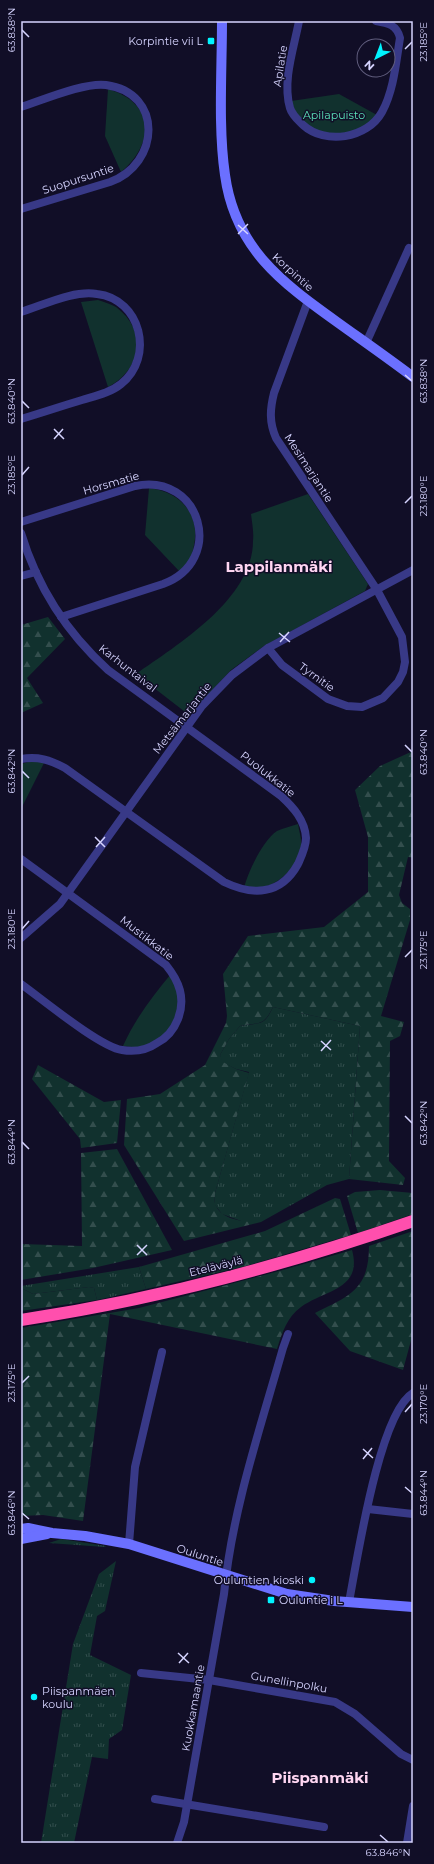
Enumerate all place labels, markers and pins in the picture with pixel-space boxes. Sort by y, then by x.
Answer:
place label: Korpintie vii L [128,34,204,48]
marker: Korpintie vii L [206,36,216,46]
place label: Ouluntien kioski [214,1573,304,1587]
marker: Ouluntien kioski [307,1575,317,1585]
place label: Ouluntie i L [279,1593,343,1607]
marker: Ouluntie i L [266,1595,276,1605]
place label: Piispanmäen koulu [42,1684,115,1711]
marker: Piispanmäen koulu [29,1692,39,1702]

